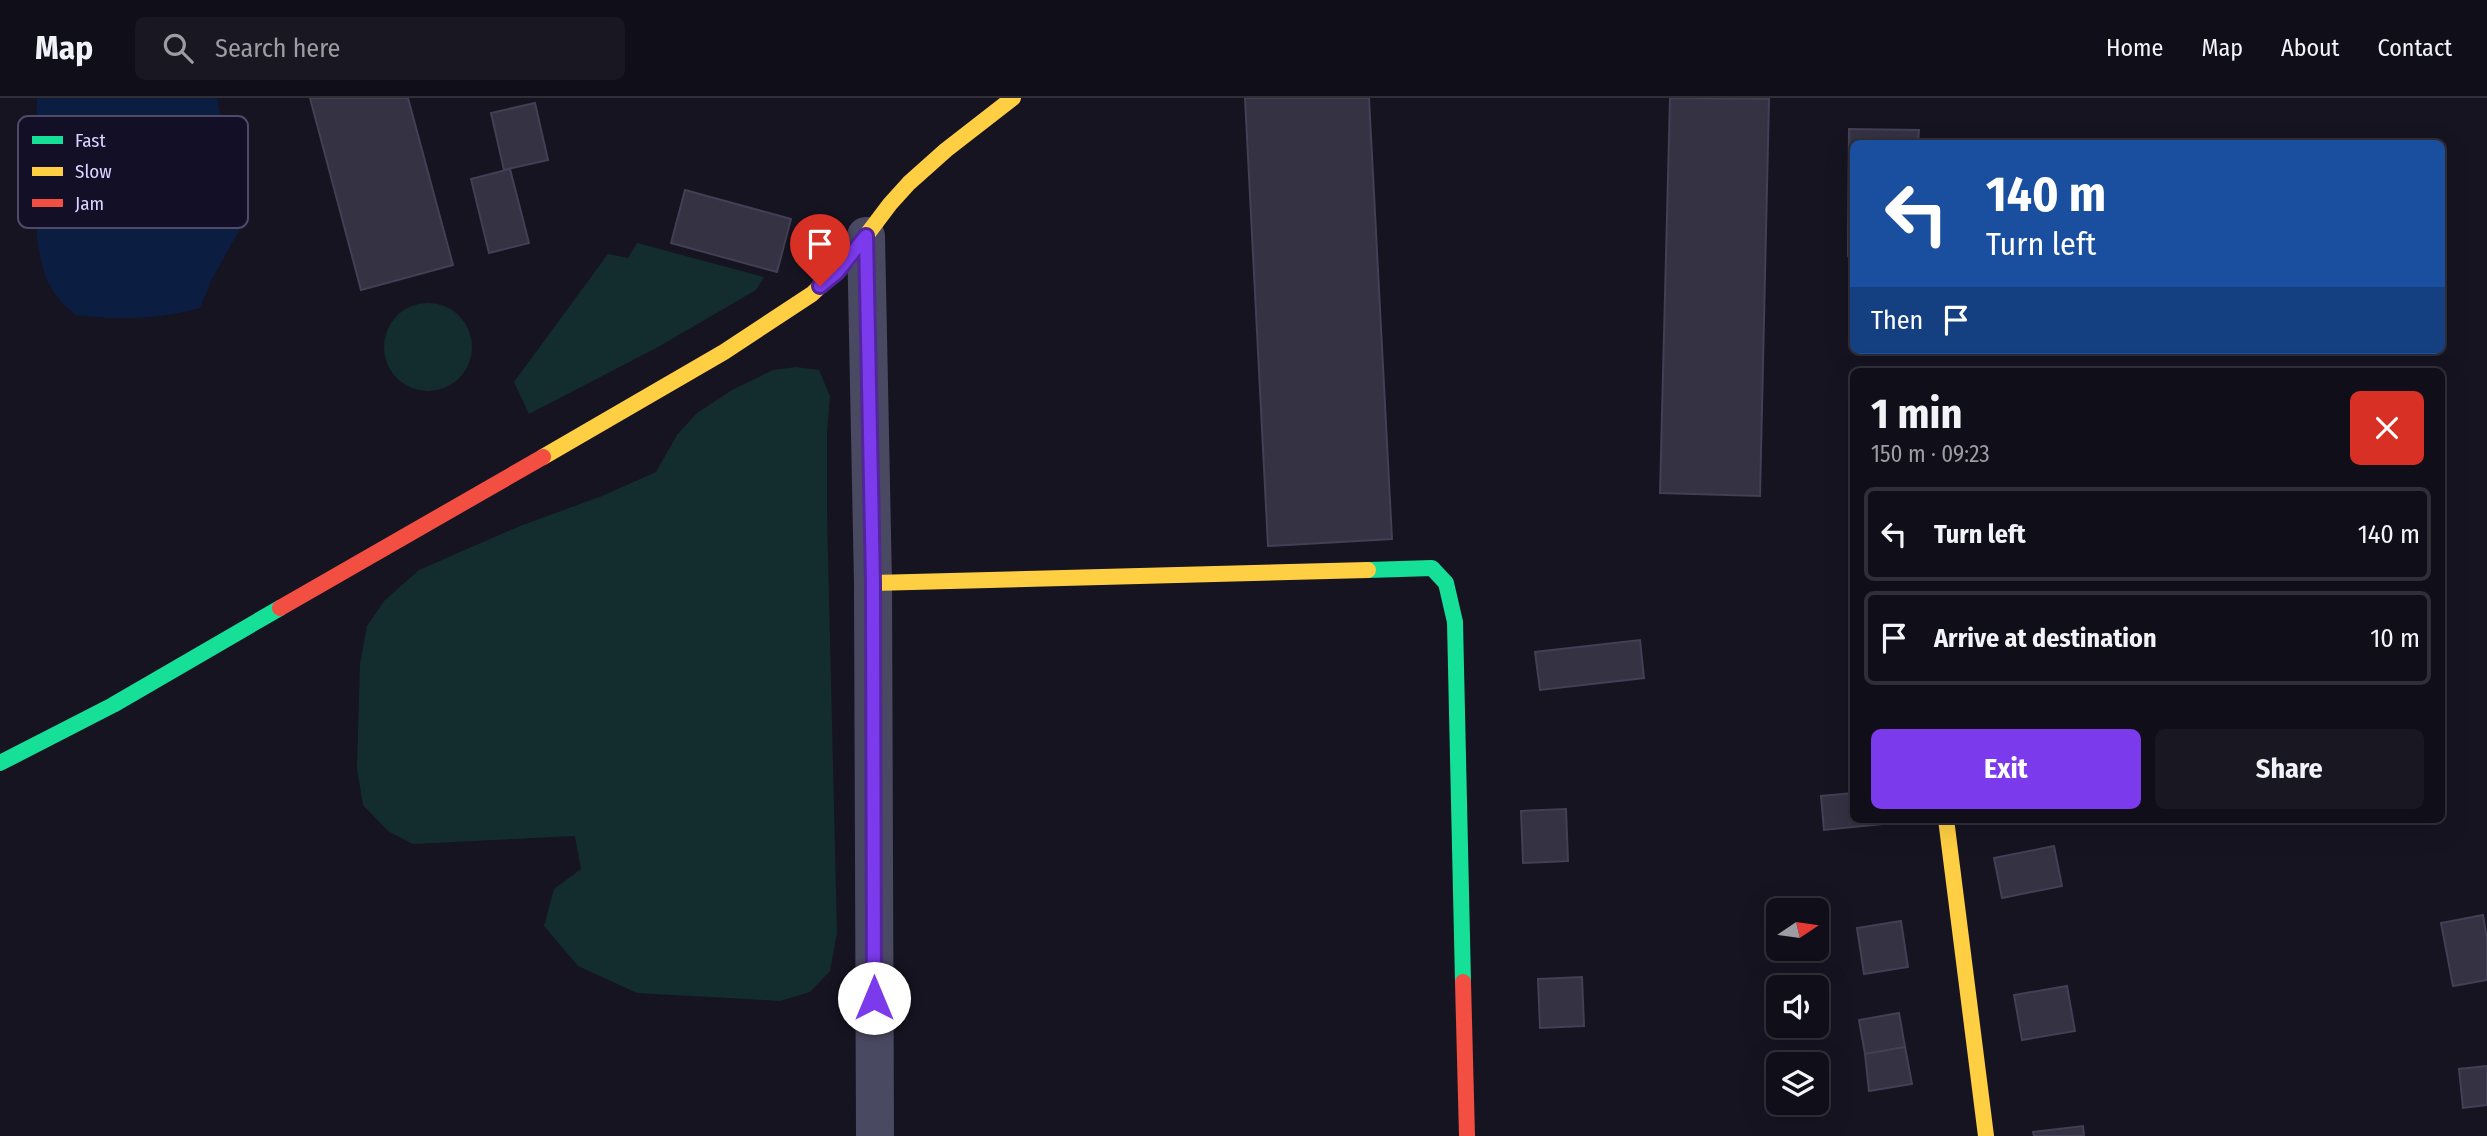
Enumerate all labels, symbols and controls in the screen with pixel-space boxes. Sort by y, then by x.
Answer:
search box [135,17,625,80]
text: Map [35,28,93,68]
icon: search [159,29,197,67]
text: Search here [215,33,340,64]
text: Home [2106,34,2163,62]
text: Map [2201,34,2243,62]
text: About [2281,34,2339,62]
text: Contact [2377,34,2452,62]
legend [18,116,248,228]
text: Fast [75,129,106,152]
text: Slow [75,160,112,183]
text: 140 m [1986,165,2106,224]
icon: left [1871,168,1962,259]
text: Jam [75,192,104,215]
pin [790,214,850,286]
icon: arrive [801,225,839,263]
text: Turn left [1986,225,2096,263]
icon: arrive [1937,301,1975,339]
text: Then [1871,305,1923,336]
text: 1 min [1871,389,1962,439]
button: close [2350,391,2424,465]
text: 150 m · 09:23 [1871,440,1990,468]
icon: left [1875,515,1913,553]
text: Turn left [1934,519,2026,550]
text: 140 m [2358,519,2420,550]
icon: arrive [1875,619,1913,657]
text: Arrive at destination [1934,623,2157,654]
text: 10 m [2370,623,2420,654]
button: Exit [1871,729,2141,809]
button: Share [2155,729,2424,809]
north arrow [1766,898,1829,961]
map controls [1766,898,1829,1115]
position arrow [837,961,911,1035]
button: sound [1766,975,1829,1038]
button: layers [1766,1052,1829,1115]

